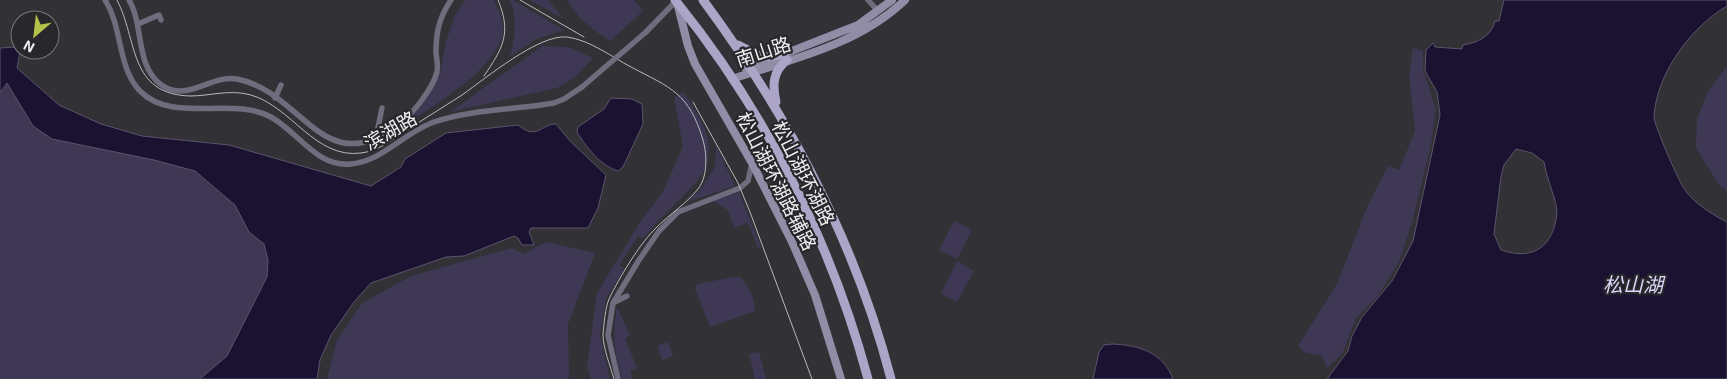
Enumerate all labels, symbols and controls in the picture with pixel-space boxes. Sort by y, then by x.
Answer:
north arrow [10,10,60,60]
street label: 南山路 [732,31,794,71]
text: N [20,37,37,57]
street label: 滨湖路 [360,106,420,154]
street label: 松山湖环湖路辅路 [732,108,822,254]
street label: 松山湖环湖路 [768,117,840,229]
water label: 松山湖 [1603,272,1666,296]

